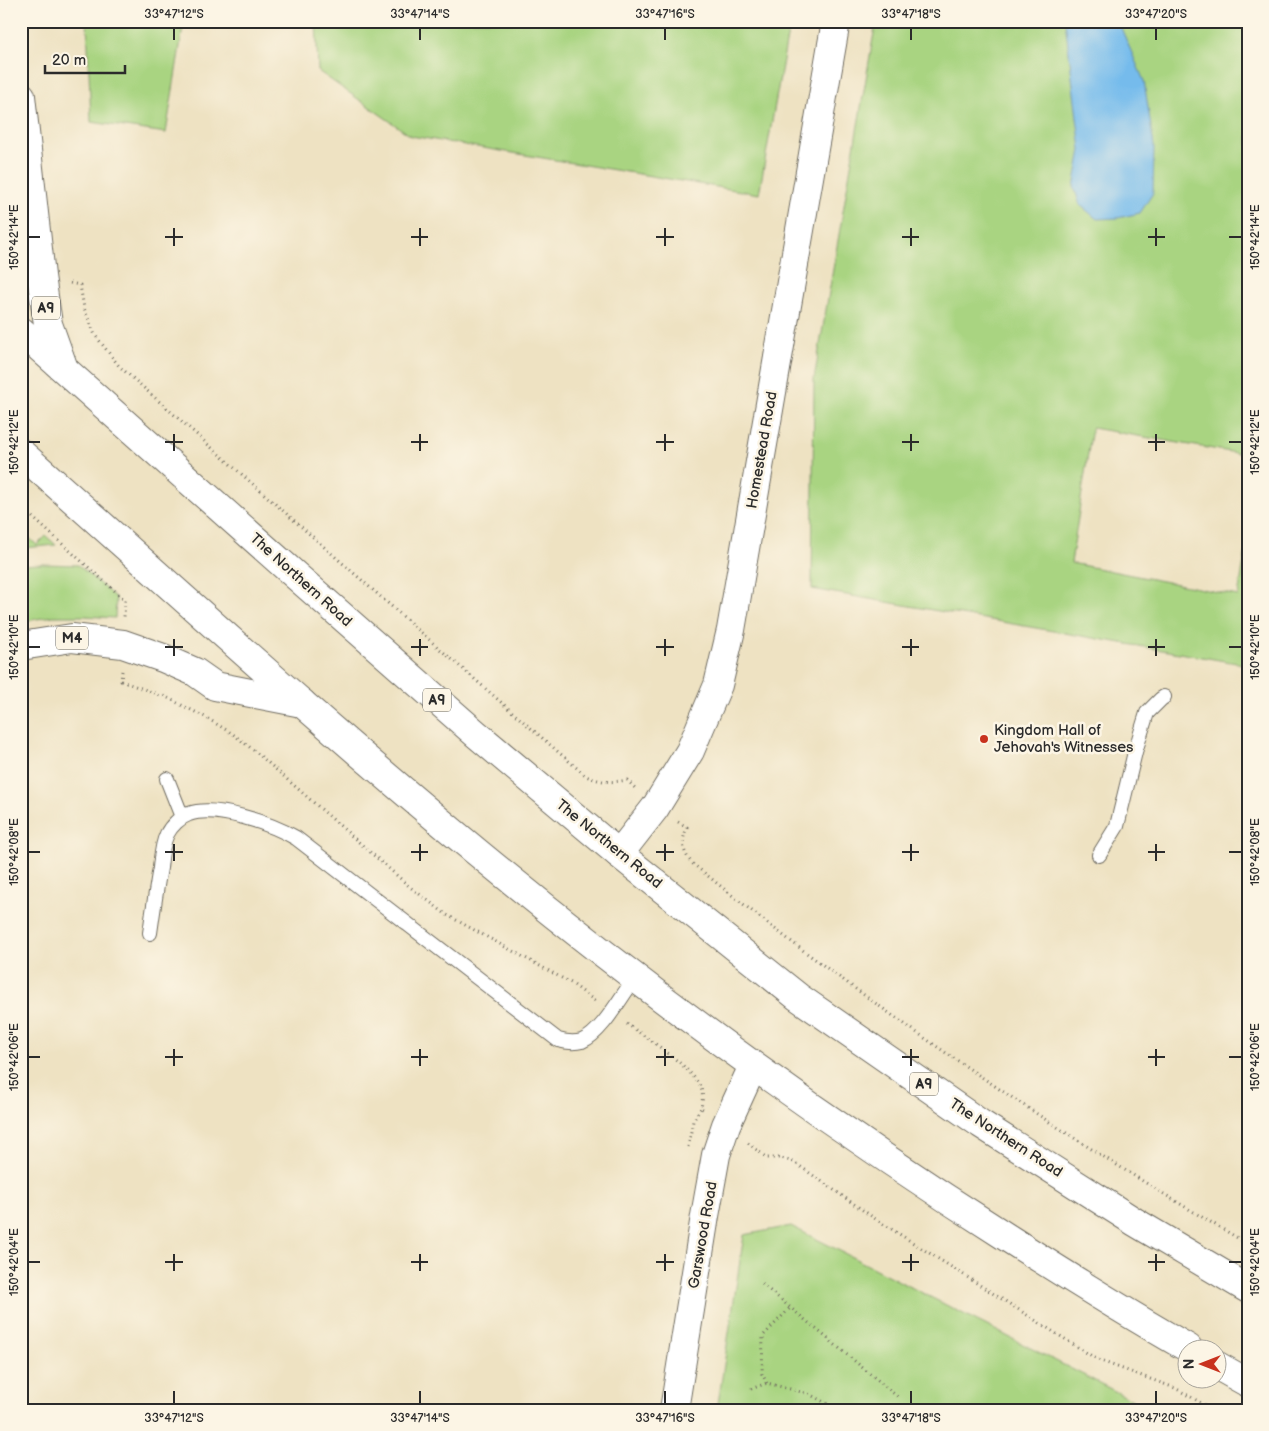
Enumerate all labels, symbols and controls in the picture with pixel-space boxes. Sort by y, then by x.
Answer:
text: 33°47'12"S [144,7,204,22]
text: 33°47'14"S [390,7,450,22]
text: 33°47'16"S [635,7,695,22]
text: 33°47'18"S [881,7,941,22]
text: 33°47'20"S [1125,7,1187,22]
scale bar [45,42,125,74]
text: 20 m [52,51,86,70]
text: 150°42'14"E [7,204,22,270]
text: 150°42'14"E [1248,204,1263,270]
road number: A9 [32,296,60,320]
street label: Homestead Road [742,390,782,510]
text: 150°42'12"E [7,409,22,475]
text: 150°42'12"E [1248,409,1263,475]
street label: The Northern Road [246,529,356,631]
text: 150°42'10"E [7,614,22,680]
text: 150°42'10"E [1248,614,1263,680]
road number: M4 [56,626,88,650]
road number: A9 [423,688,451,712]
place label: Kingdom Hall of Jehovah's Witnesses [994,721,1134,757]
marker: Kingdom Hall of Jehovah's Witnesses [978,733,990,745]
street label: The Northern Road [552,795,666,893]
text: 150°42'08"E [7,818,22,886]
text: 150°42'08"E [1248,818,1263,886]
text: 150°42'06"E [7,1023,22,1091]
text: 150°42'06"E [1248,1023,1263,1091]
road number: A9 [910,1072,938,1096]
street label: The Northern Road [946,1094,1066,1182]
street label: Garswood Road [684,1180,722,1290]
text: 150°42'04"E [7,1228,22,1296]
text: 150°42'04"E [1248,1228,1263,1296]
north arrow [1176,1338,1226,1388]
text: N [1181,1359,1198,1369]
text: 33°47'12"S [144,1411,204,1426]
text: 33°47'14"S [390,1411,450,1426]
text: 33°47'16"S [635,1411,695,1426]
text: 33°47'18"S [881,1411,941,1426]
text: 33°47'20"S [1125,1411,1187,1426]

